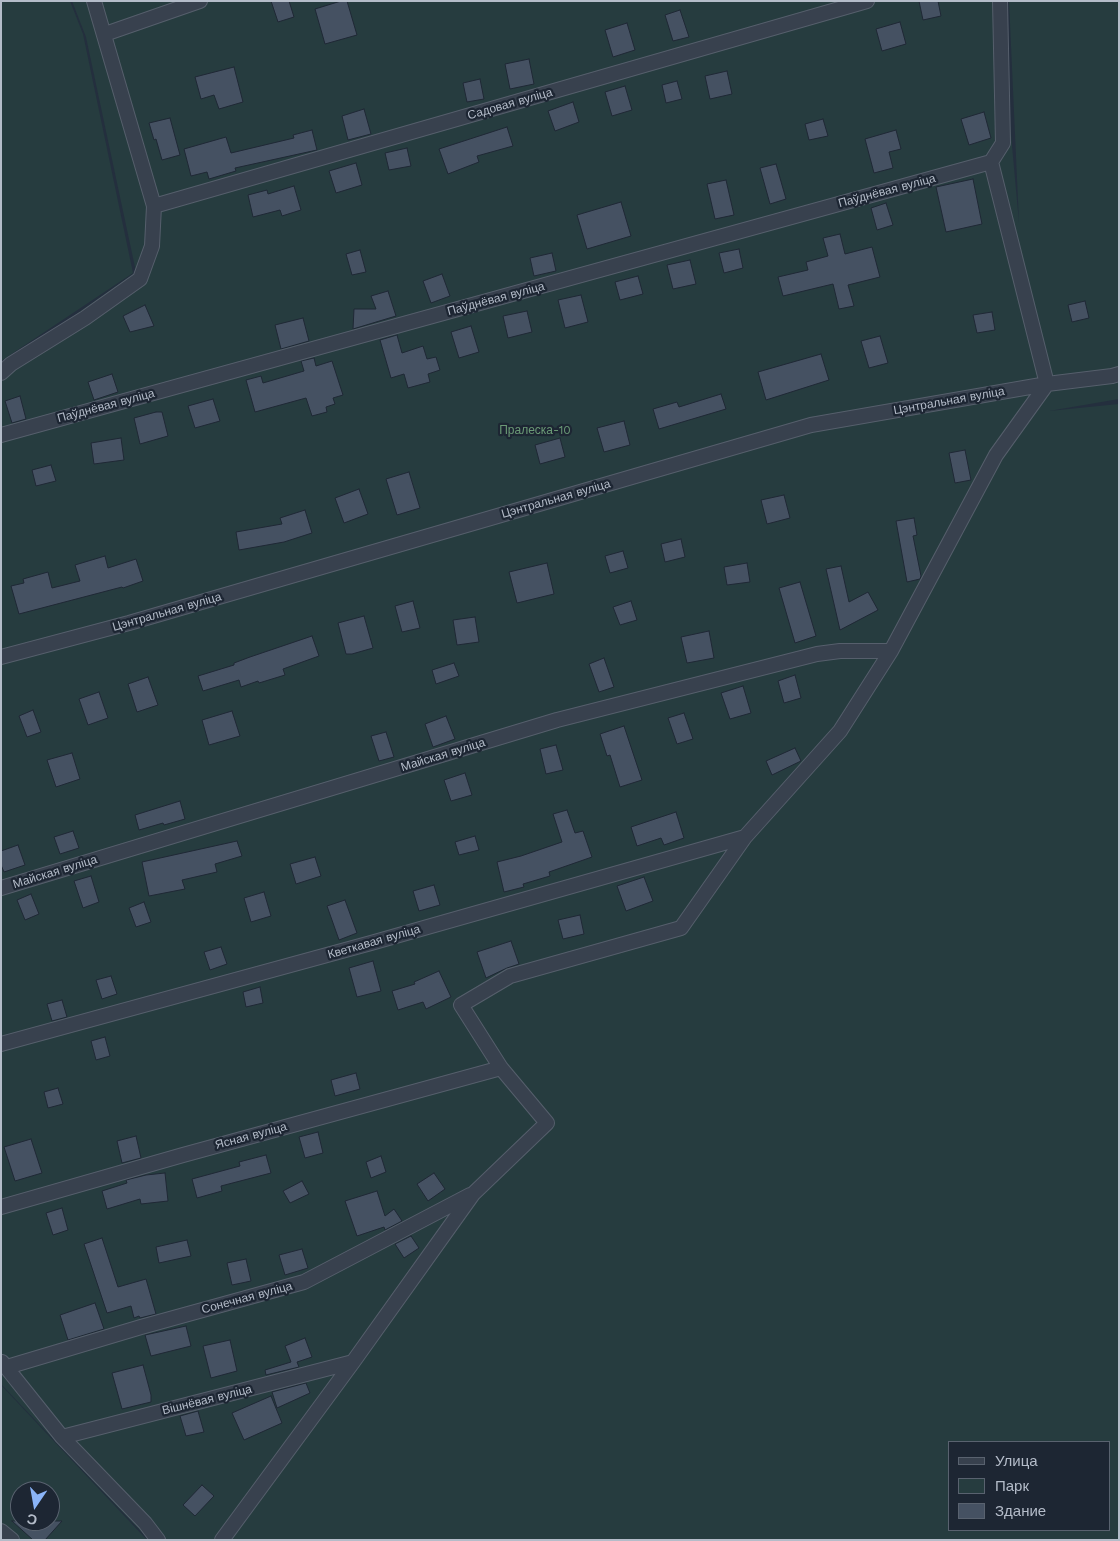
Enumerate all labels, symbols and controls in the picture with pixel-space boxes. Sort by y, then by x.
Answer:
street label: Садовая вуліца [466,85,554,123]
street label: Паўднёвая вуліца [837,171,937,211]
street label: Паўднёвая вуліца [446,279,546,319]
street label: Цэнтральная вуліца [892,384,1006,418]
street label: Паўднёвая вуліца [56,386,156,426]
park label: Пралеска-10 [499,423,571,437]
street label: Цэнтральная вуліца [500,477,612,521]
street label: Цэнтральная вуліца [111,590,223,634]
street label: Майская вуліца [399,735,487,775]
street label: Майская вуліца [11,852,99,892]
street label: Кветкавая вуліца [326,922,422,962]
street label: Ясная вуліца [214,1120,288,1152]
street label: Сонечная вуліца [200,1279,294,1317]
street label: Вішнёвая вуліца [161,1382,253,1418]
legend [948,1441,1110,1531]
text: Улица [995,1452,1038,1470]
text: Парк [995,1477,1029,1495]
north arrow [10,1481,60,1531]
text: Здание [995,1502,1046,1520]
text: С [25,1511,39,1529]

